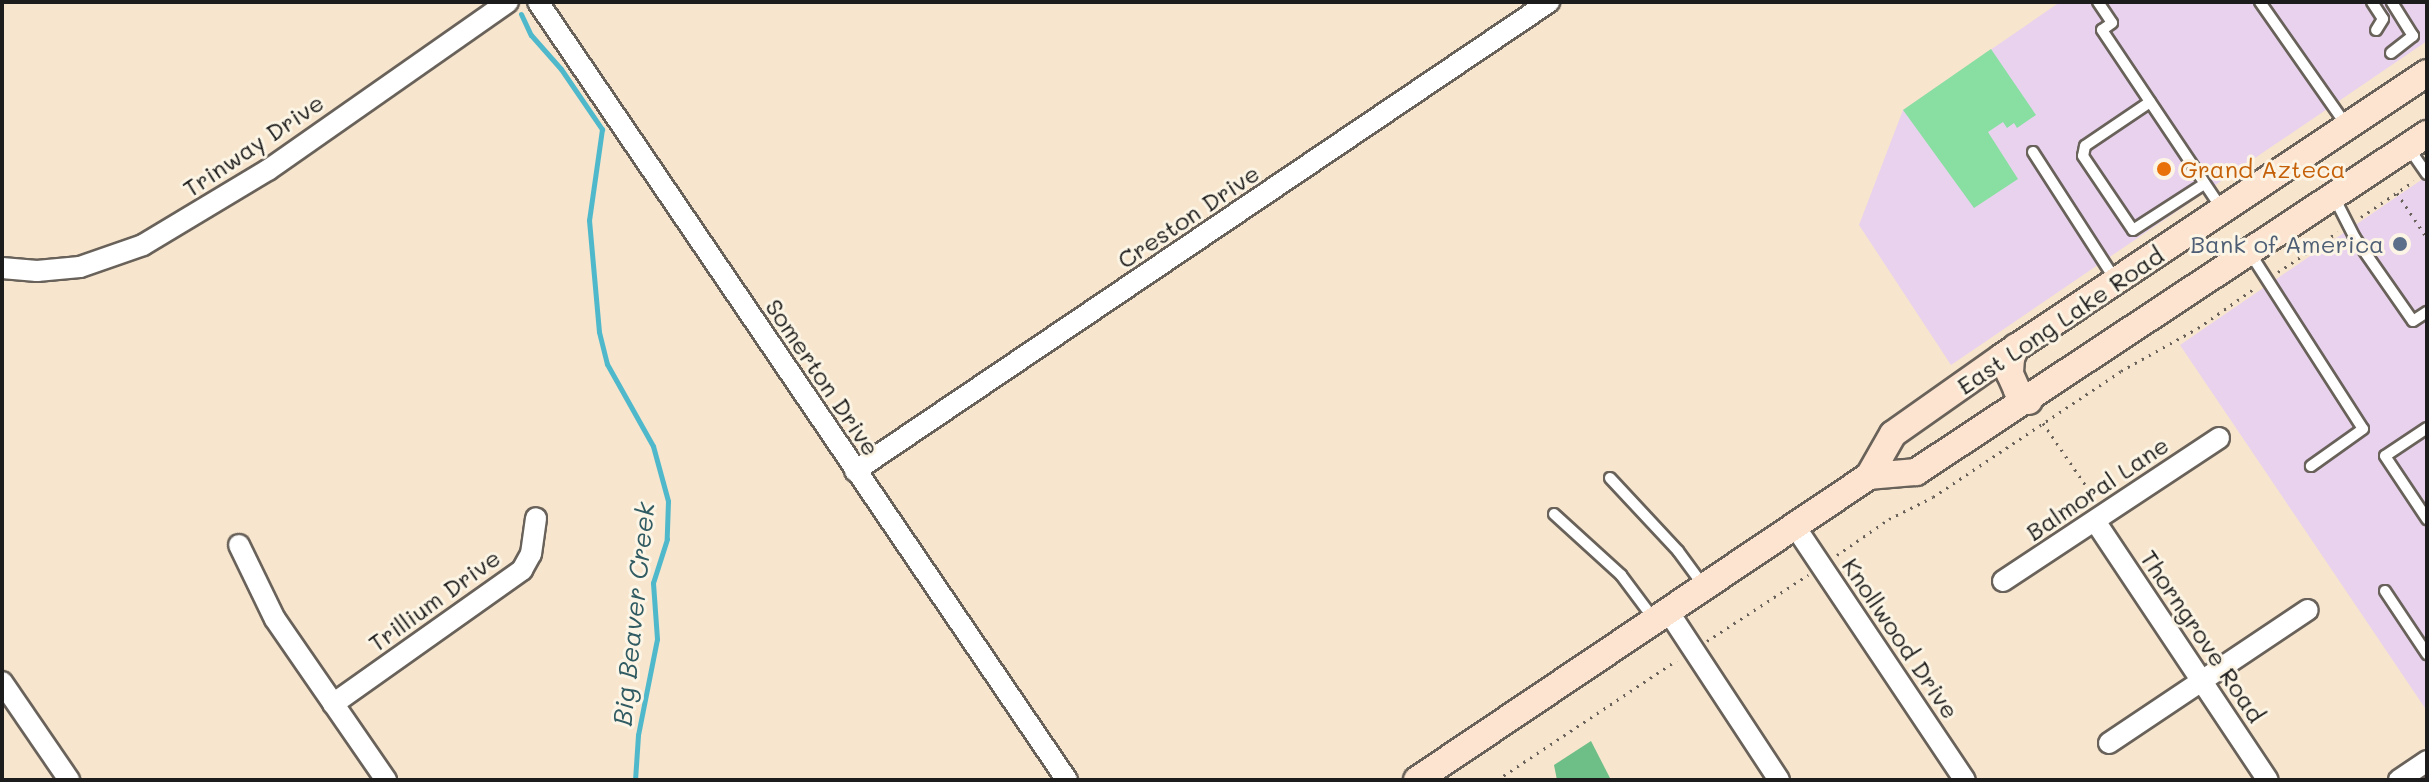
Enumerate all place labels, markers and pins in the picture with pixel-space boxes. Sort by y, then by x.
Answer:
place label: Grand Azteca [2180,155,2345,183]
marker: Grand Azteca [2155,160,2173,178]
place label: Bank of America [2190,230,2384,258]
marker: Bank of America [2391,235,2409,253]

